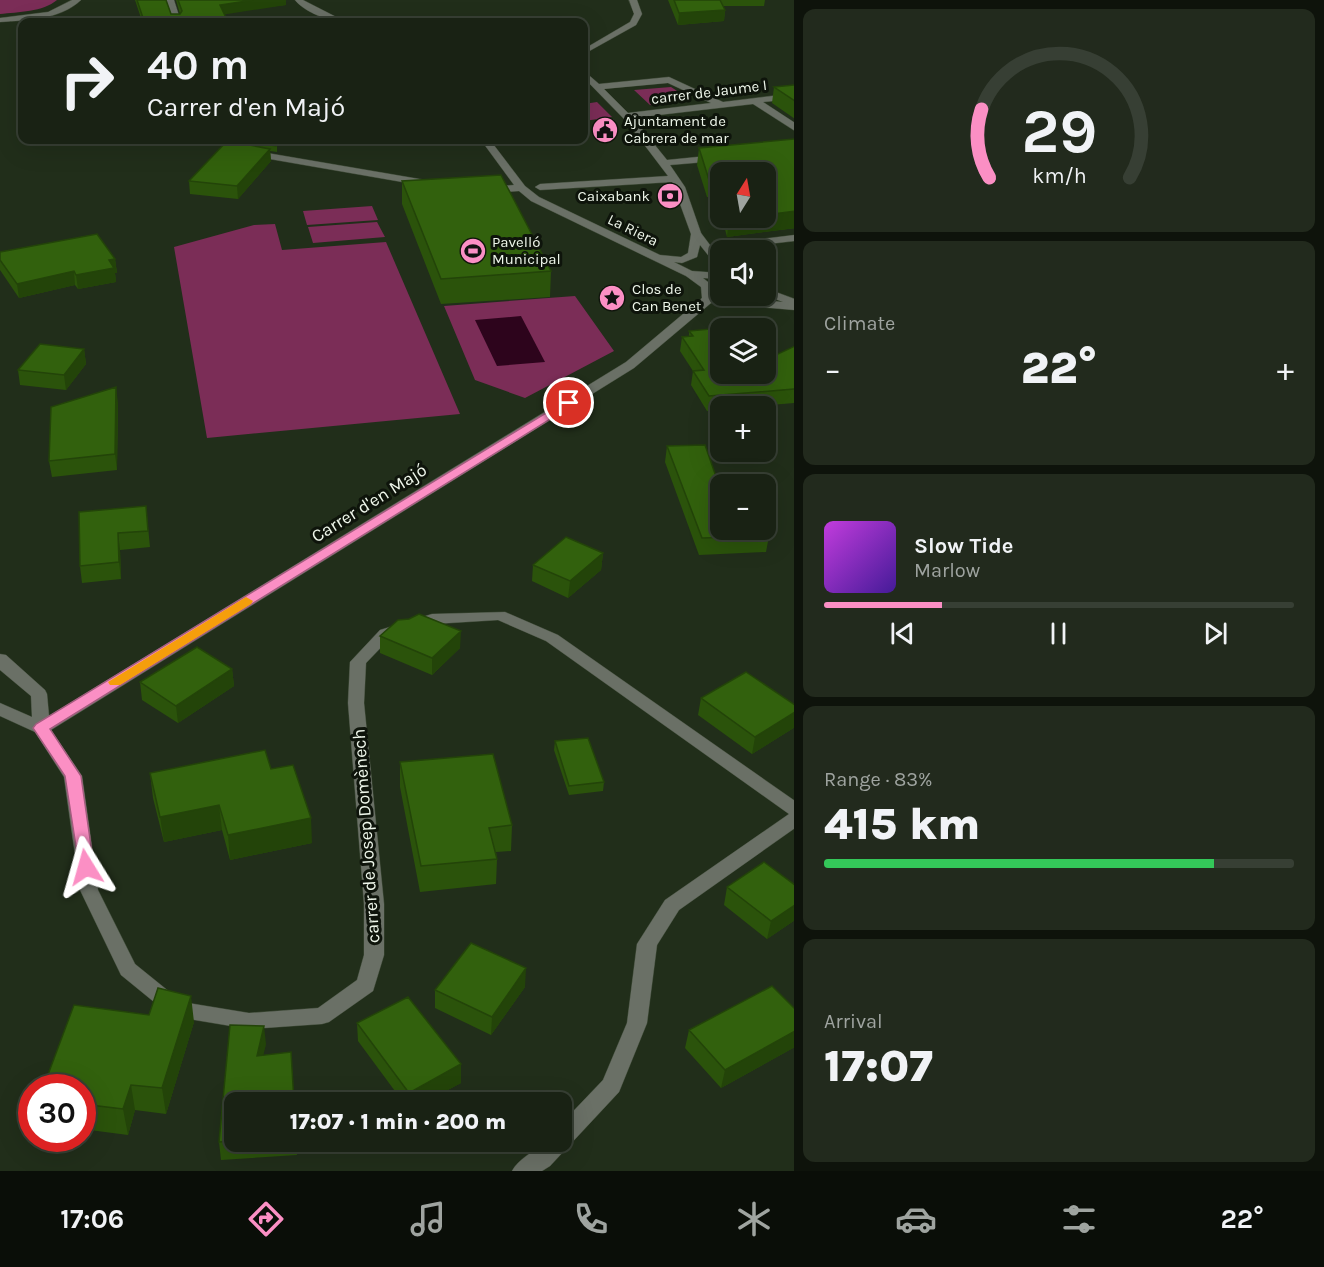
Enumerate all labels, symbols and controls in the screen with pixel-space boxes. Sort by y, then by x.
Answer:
text: 40 m [147,40,249,90]
icon: right [48,42,126,120]
street label: carrer de Jaume I [650,76,768,108]
text: Carrer d'en Majó [147,91,345,123]
text: 29 [1021,95,1097,168]
place label: Ajuntament de Cabrera de mar [624,112,729,147]
public building icon: Ajuntament de Cabrera de mar [590,115,620,145]
north arrow [710,162,776,228]
map controls [710,162,776,540]
text: km/h [1032,163,1086,188]
bank icon: Caixabank [655,181,685,211]
place label: Caixabank [577,187,650,205]
street label: La Riera [605,210,661,250]
place label: Pavelló Municipal [492,233,561,268]
sports icon: Pavelló Municipal [458,236,488,266]
button: sound [710,240,776,306]
place label: Clos de Can Benet [632,280,702,315]
place icon: Clos de Can Benet [597,283,627,313]
text: Climate [824,312,895,335]
button: layers [710,318,776,384]
text: 22° [1021,342,1097,394]
text: − [824,350,841,388]
text: + [1277,350,1294,388]
pin [543,377,594,428]
icon: arrive [552,386,585,419]
button: + [710,396,776,462]
street label: Carrer d'en Majó [307,459,431,547]
button: − [710,474,776,540]
text: Slow Tide [914,533,1014,559]
text: Marlow [914,559,980,582]
icon: previous [886,617,919,650]
icon: pause [1042,617,1075,650]
icon: next [1199,617,1232,650]
street label: carrer de Josep Domènech [348,728,384,944]
text: Range · 83% [824,768,933,791]
text: 415 km [824,798,980,850]
position arrow [54,835,118,899]
text: Arrival [824,1010,883,1033]
text: 17:07 [824,1040,933,1092]
speed limit sign: 30 [18,1074,96,1152]
text: 17:07 · 1 min · 200 m [290,1109,506,1135]
icon: directions [245,1198,287,1240]
icon: music [407,1198,449,1240]
icon: phone [570,1198,612,1240]
icon: climate [733,1198,775,1240]
icon: car [895,1198,937,1240]
icon: filters [1058,1198,1100,1240]
text: 17:06 [60,1203,124,1235]
text: 22° [1221,1203,1264,1235]

